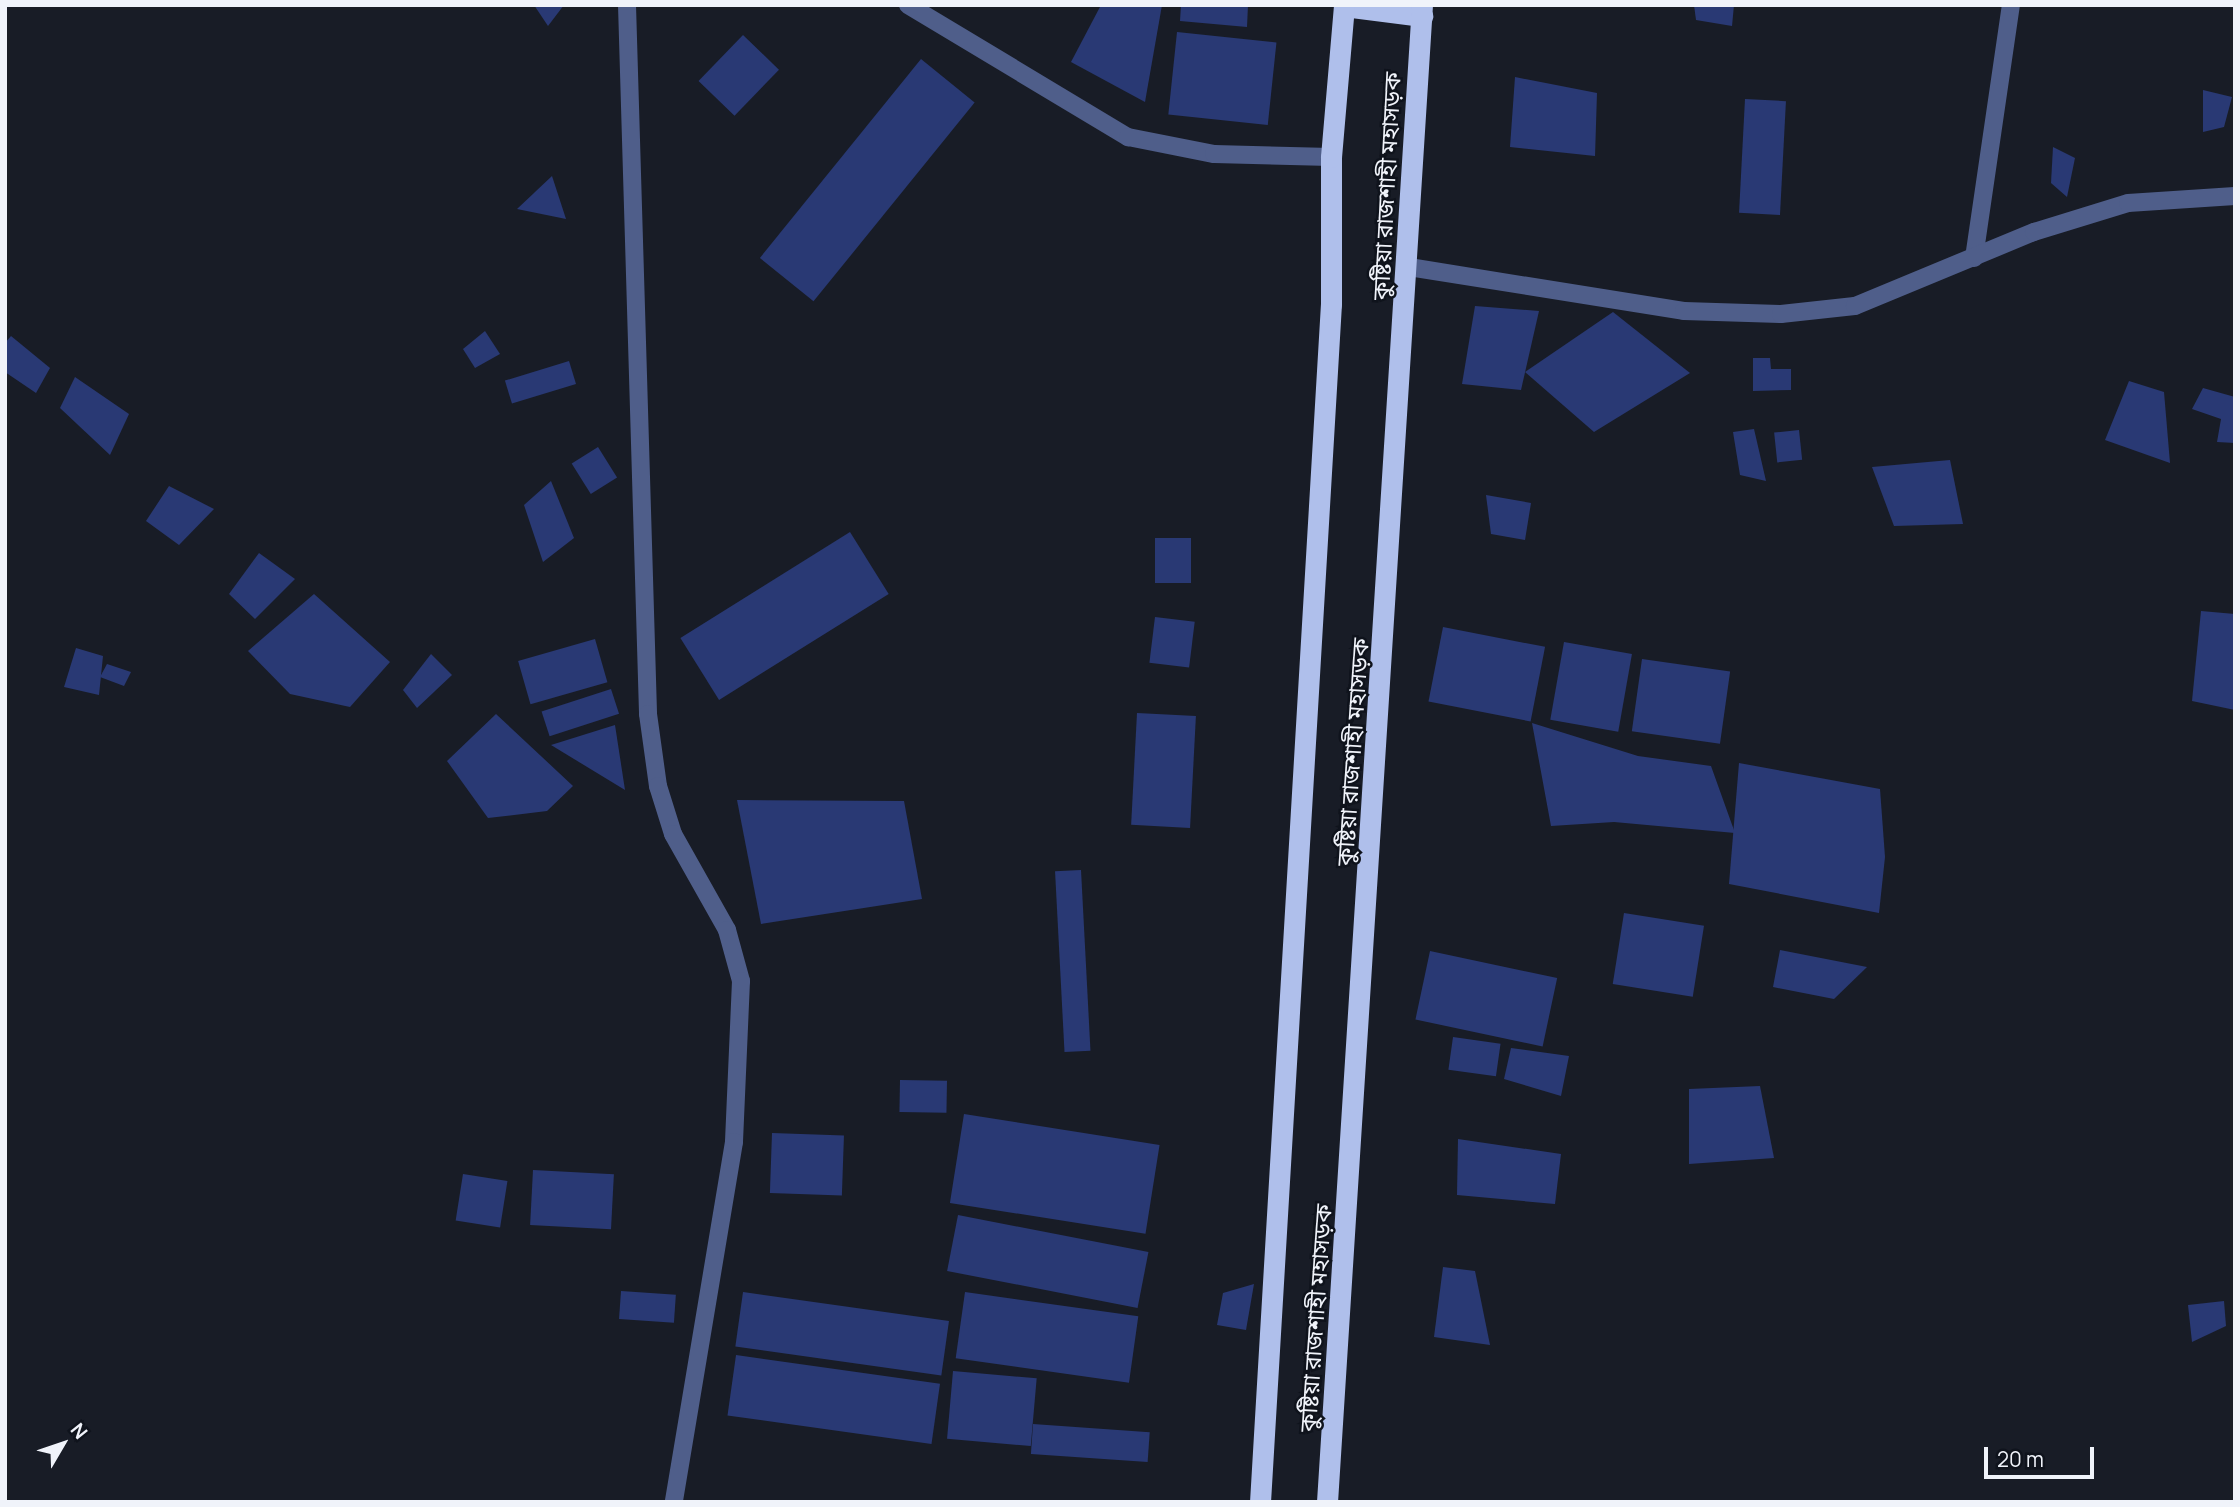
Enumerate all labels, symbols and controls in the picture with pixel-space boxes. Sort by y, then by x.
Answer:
street label: কুষ্টিয়া রাজশাহী মহাসড়ক [1366,71,1406,301]
street label: কুষ্টিয়া রাজশাহী মহাসড়ক [1330,637,1374,867]
street label: কুষ্টিয়া রাজশাহী মহাসড়ক [1293,1203,1337,1433]
north arrow [28,1409,98,1479]
text: N [65,1417,94,1444]
scale bar [1988,1434,2098,1478]
text: 20 m [1997,1445,2044,1473]

